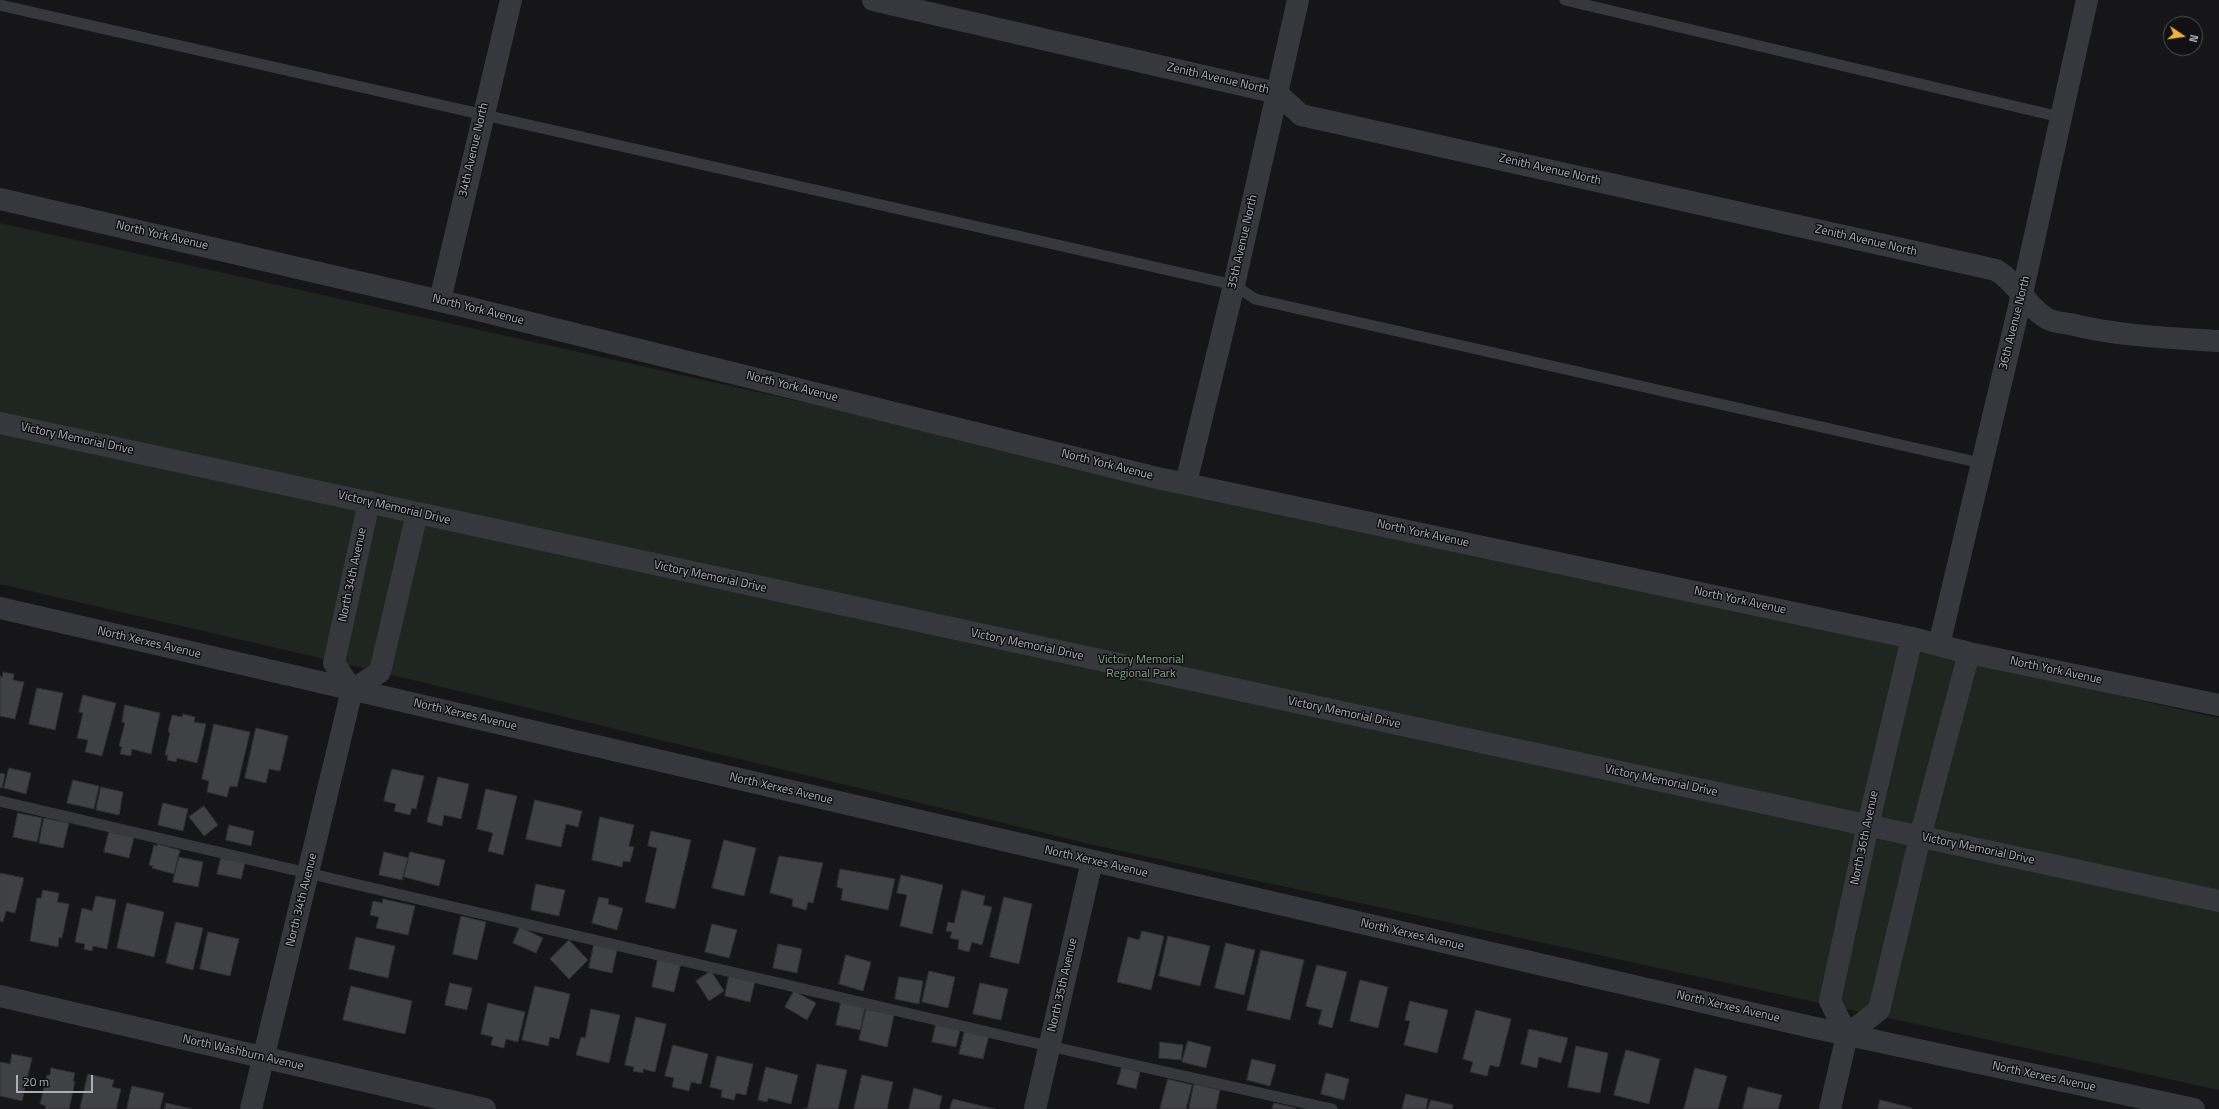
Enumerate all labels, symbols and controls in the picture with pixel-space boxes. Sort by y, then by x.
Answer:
north arrow [2163,16,2203,56]
text: N [2185,33,2202,44]
street label: Zenith Avenue North [1166,60,1270,98]
street label: 34th Avenue North [456,102,492,198]
street label: Zenith Avenue North [1498,151,1602,189]
street label: 35th Avenue North [1225,194,1261,290]
street label: North York Avenue [115,218,209,254]
street label: Zenith Avenue North [1814,222,1918,260]
street label: 36th Avenue North [1996,275,2034,371]
street label: North York Avenue [431,292,525,328]
street label: North York Avenue [745,369,839,405]
street label: Victory Memorial Drive [19,420,135,458]
street label: North York Avenue [1060,447,1154,483]
street label: Victory Memorial Drive [336,488,452,528]
street label: North York Avenue [1376,517,1470,551]
street label: North 34th Avenue [336,526,370,624]
street label: Victory Memorial Drive [652,558,768,596]
street label: North York Avenue [1693,584,1787,618]
street label: North Xerxes Avenue [96,624,202,662]
street label: Victory Memorial Drive [969,626,1085,664]
park label: Victory Memorial Regional Park [1098,653,1184,681]
street label: North York Avenue [2009,654,2103,688]
street label: Victory Memorial Drive [1286,694,1402,732]
street label: North Xerxes Avenue [412,696,518,734]
street label: Victory Memorial Drive [1603,762,1719,800]
street label: North Xerxes Avenue [728,770,834,808]
street label: North 36th Avenue [1848,789,1882,887]
street label: Victory Memorial Drive [1920,830,2036,868]
street label: North Xerxes Avenue [1043,843,1149,881]
street label: North 34th Avenue [283,852,321,948]
street label: North Xerxes Avenue [1359,916,1465,954]
street label: North 35th Avenue [1045,937,1081,1033]
street label: North Xerxes Avenue [1675,988,1781,1026]
street label: North Washburn Avenue [181,1032,305,1074]
street label: North Xerxes Avenue [1991,1059,2097,1095]
scale bar [18,1067,95,1093]
text: 20 m [23,1072,49,1091]

